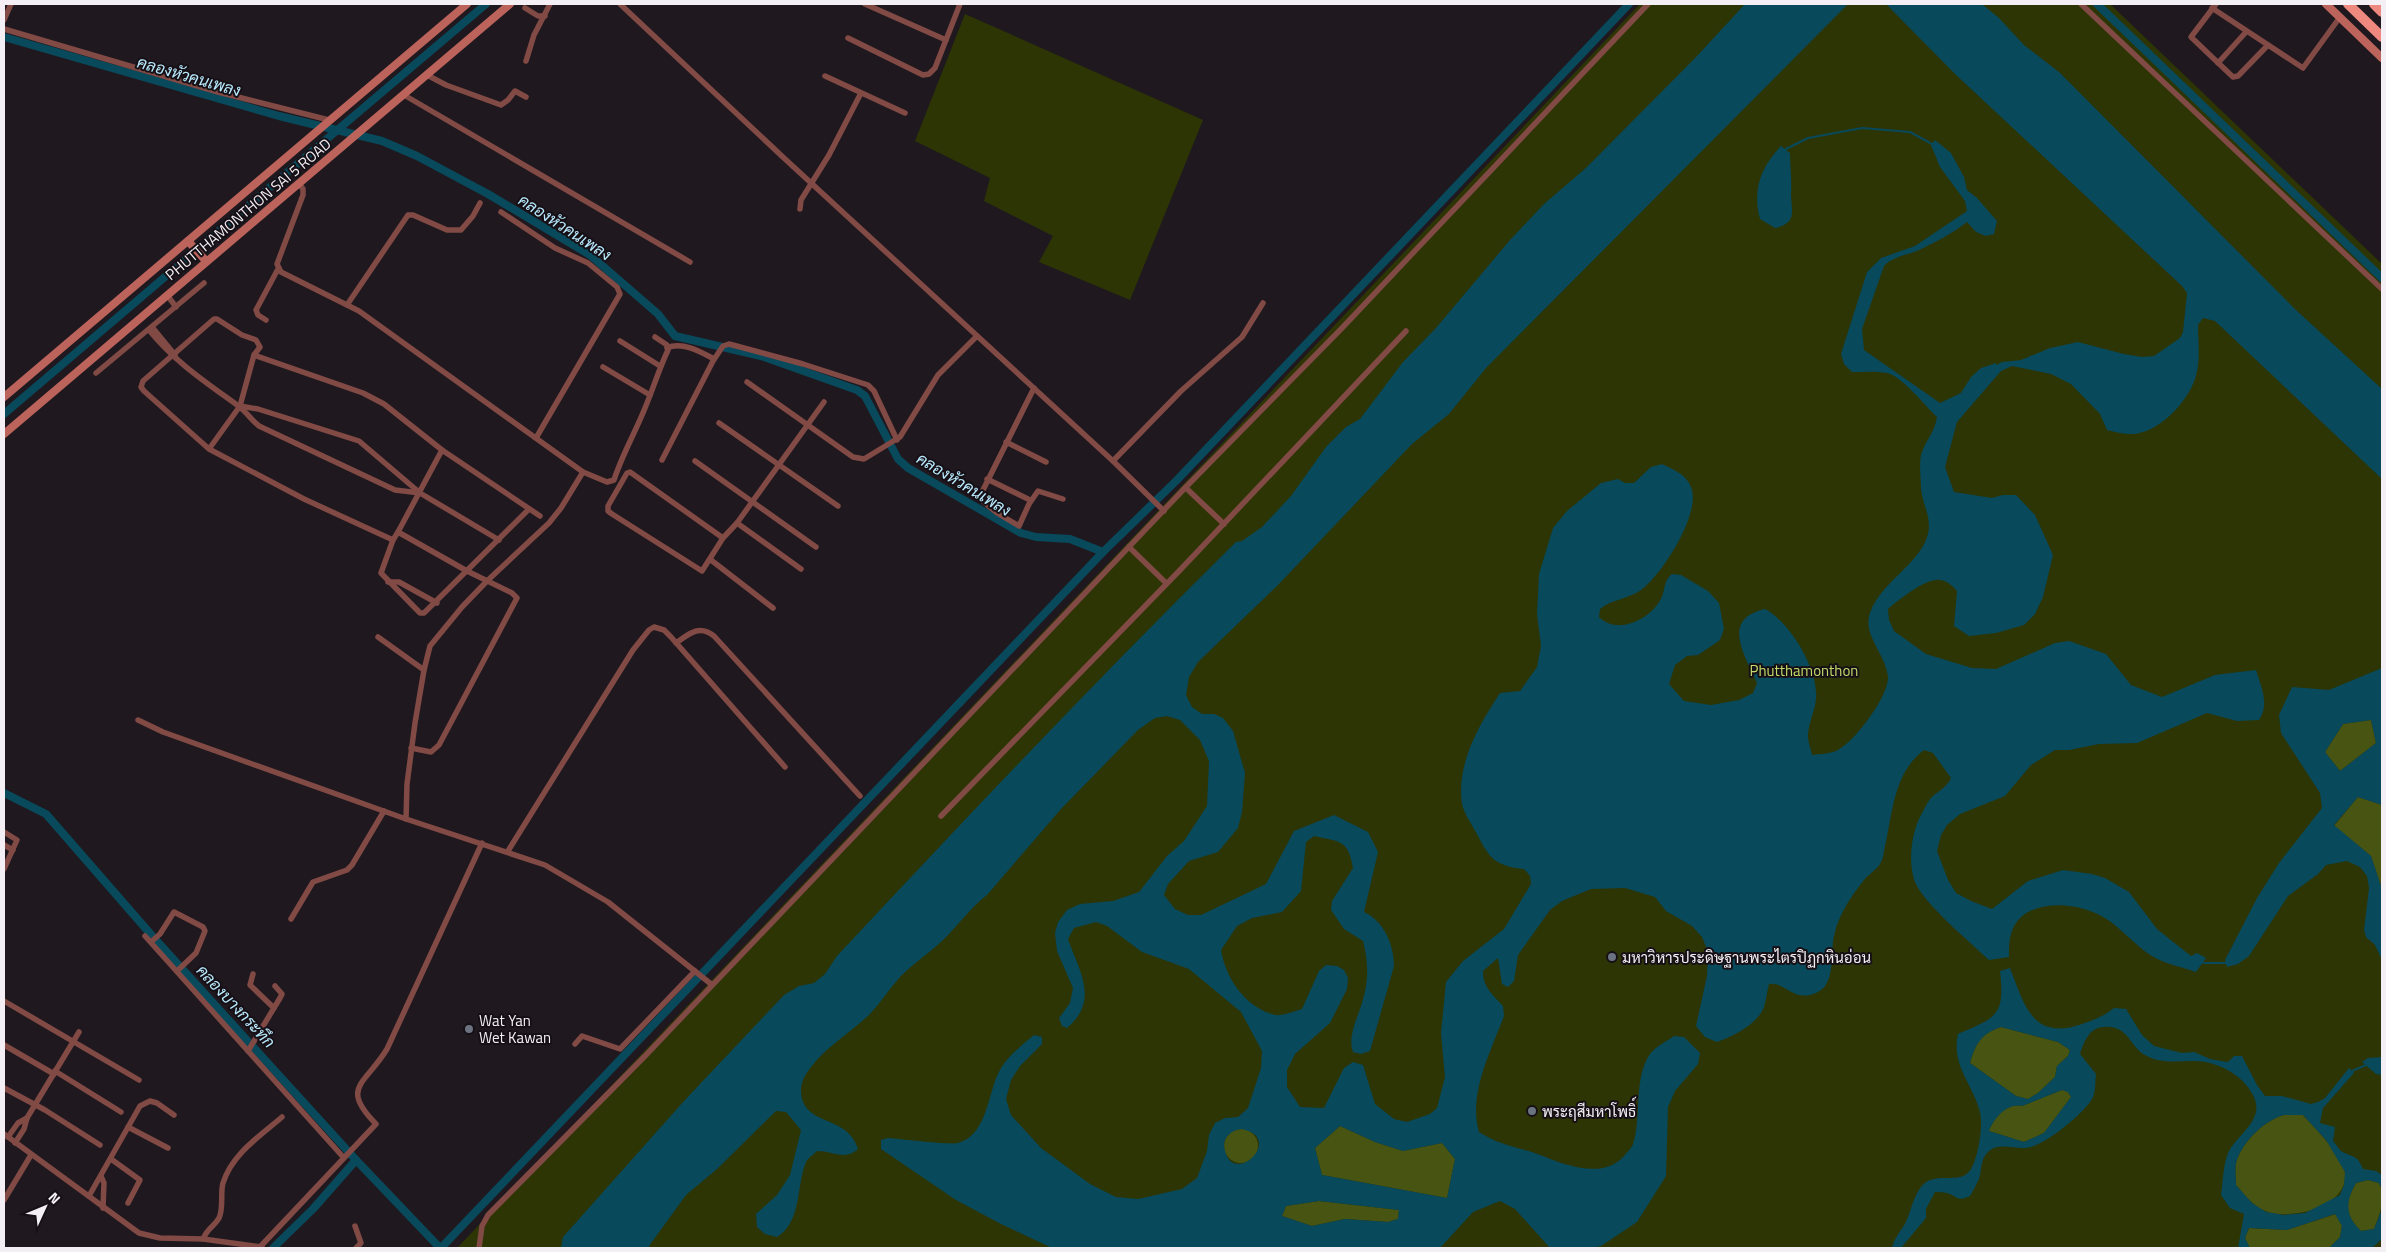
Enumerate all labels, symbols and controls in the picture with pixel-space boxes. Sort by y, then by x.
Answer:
water label: คลองหัวคนเพลง [134,50,244,102]
street label: PHUTTHAMONTHON SAI 5 ROAD [160,132,336,286]
water label: คลองหัวคนเพลง [514,188,616,266]
water label: คลองหัวคนเพลง [912,446,1016,522]
park label: Phutthamonthon [1750,659,1858,682]
place label: มหาวิหารประดิษฐานพระไตรปิฏกหินอ่อน [1622,946,1871,969]
marker: มหาวิหารประดิษฐานพระไตรปิฏกหินอ่อน [1606,951,1618,963]
water label: คลองบางกระทึก [191,959,281,1053]
place label: Wat Yan Wet Kawan [479,1009,551,1049]
marker: Wat Yan Wet Kawan [463,1023,475,1035]
place label: พระฤสีมหาโพธิ์ [1542,1096,1636,1123]
marker: พระฤสีมหาโพธิ์ [1526,1105,1538,1117]
north arrow [20,1182,70,1232]
text: N [44,1187,66,1208]

